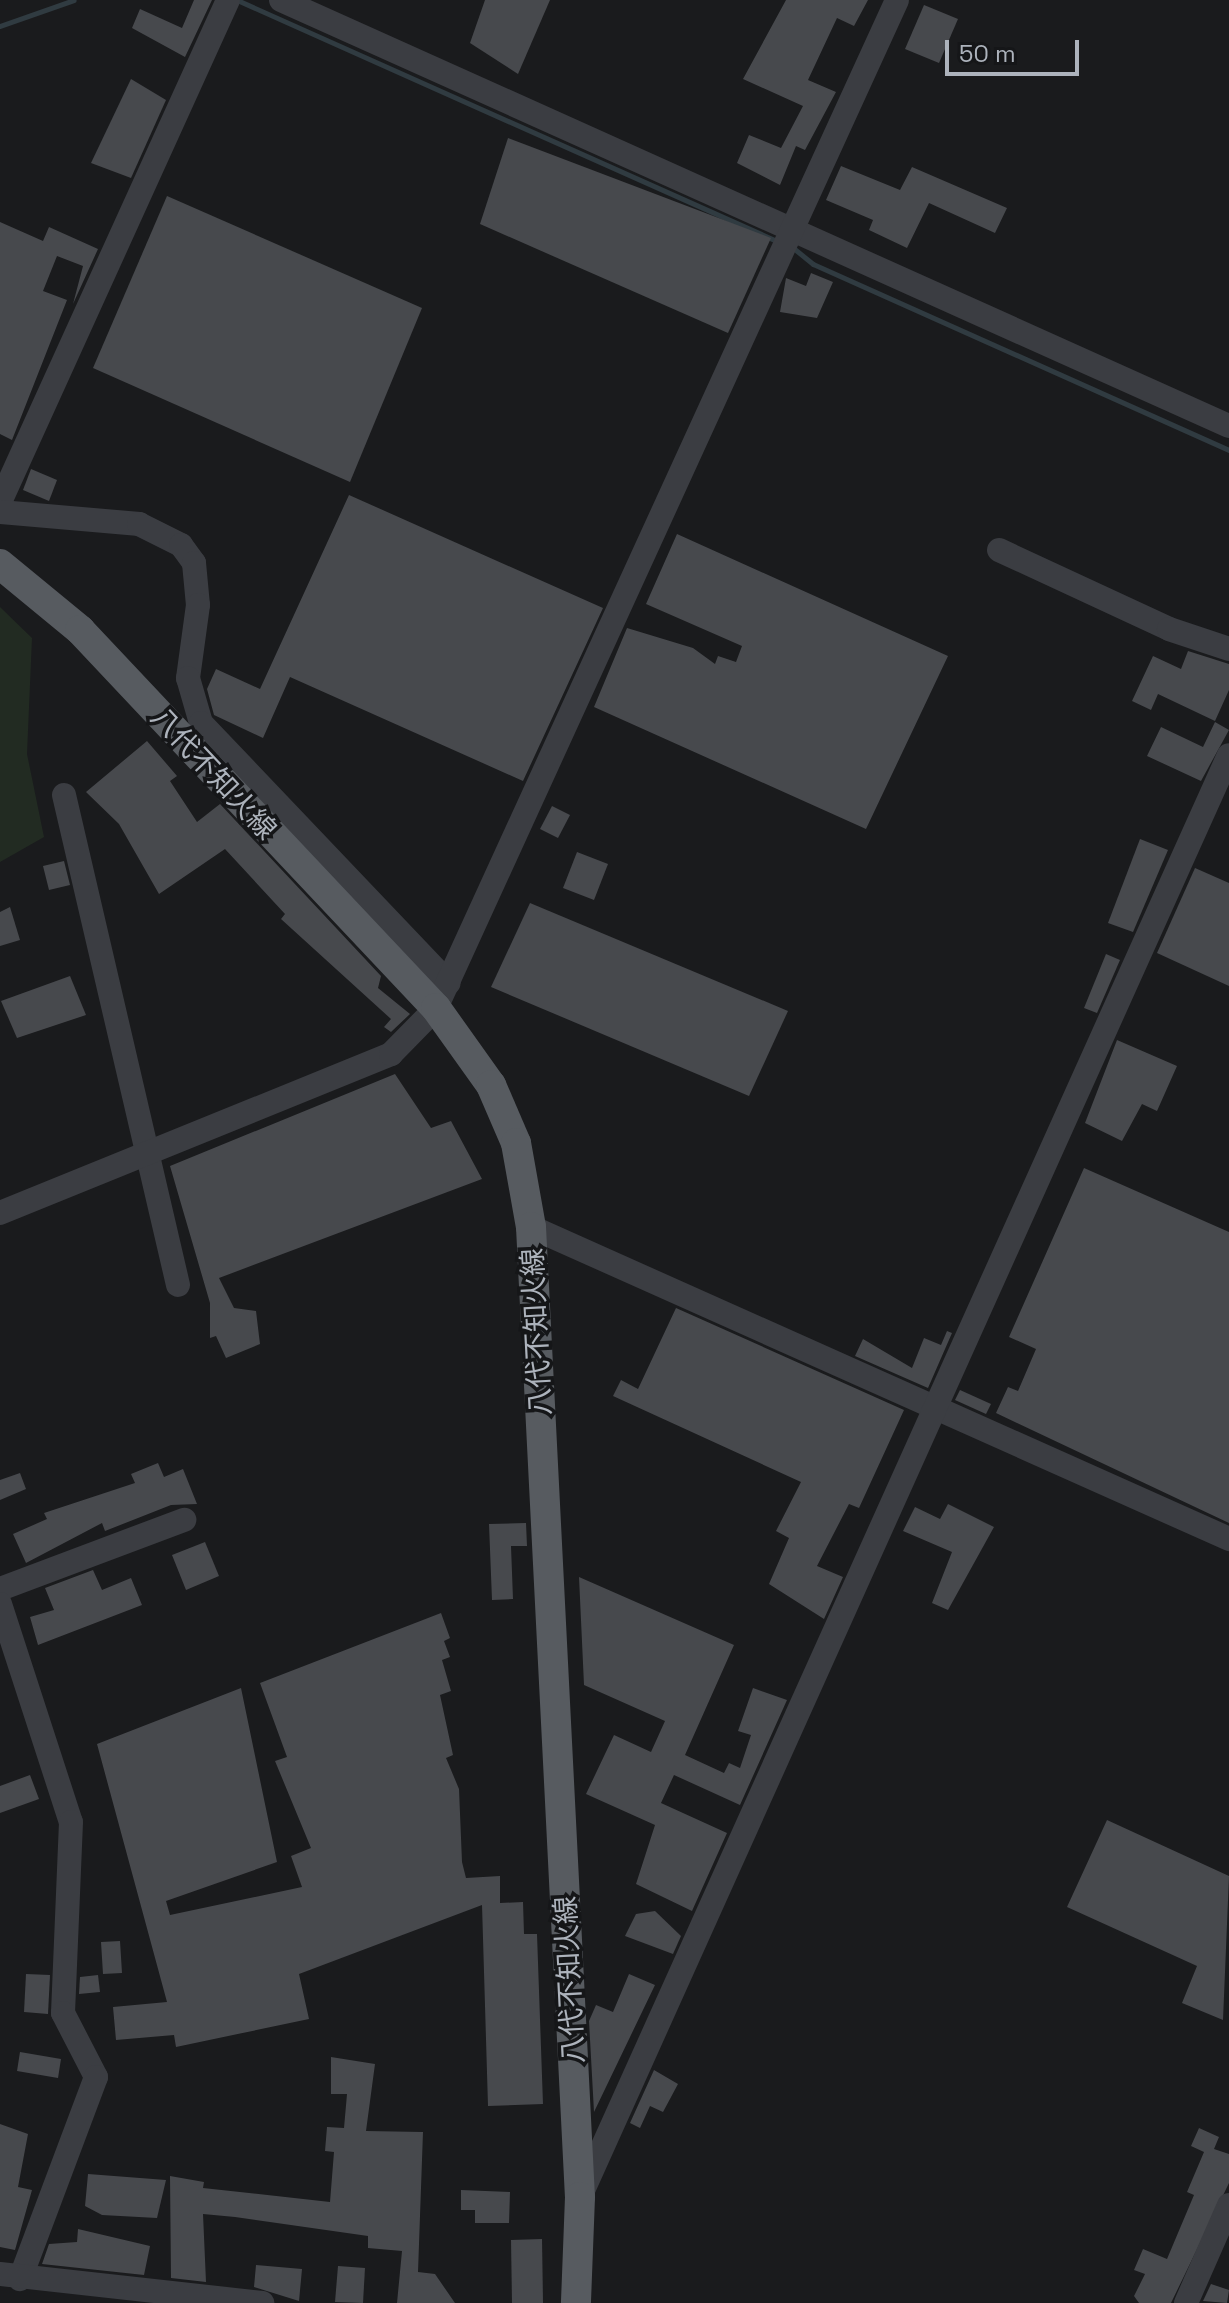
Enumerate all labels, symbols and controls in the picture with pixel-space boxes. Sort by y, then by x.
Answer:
scale bar [949,24,1083,74]
text: 50 m [959,38,1016,69]
street label: 八代不知火線 [144,700,284,846]
street label: 八代不知火線 [515,1247,557,1417]
street label: 八代不知火線 [548,1895,590,2065]

